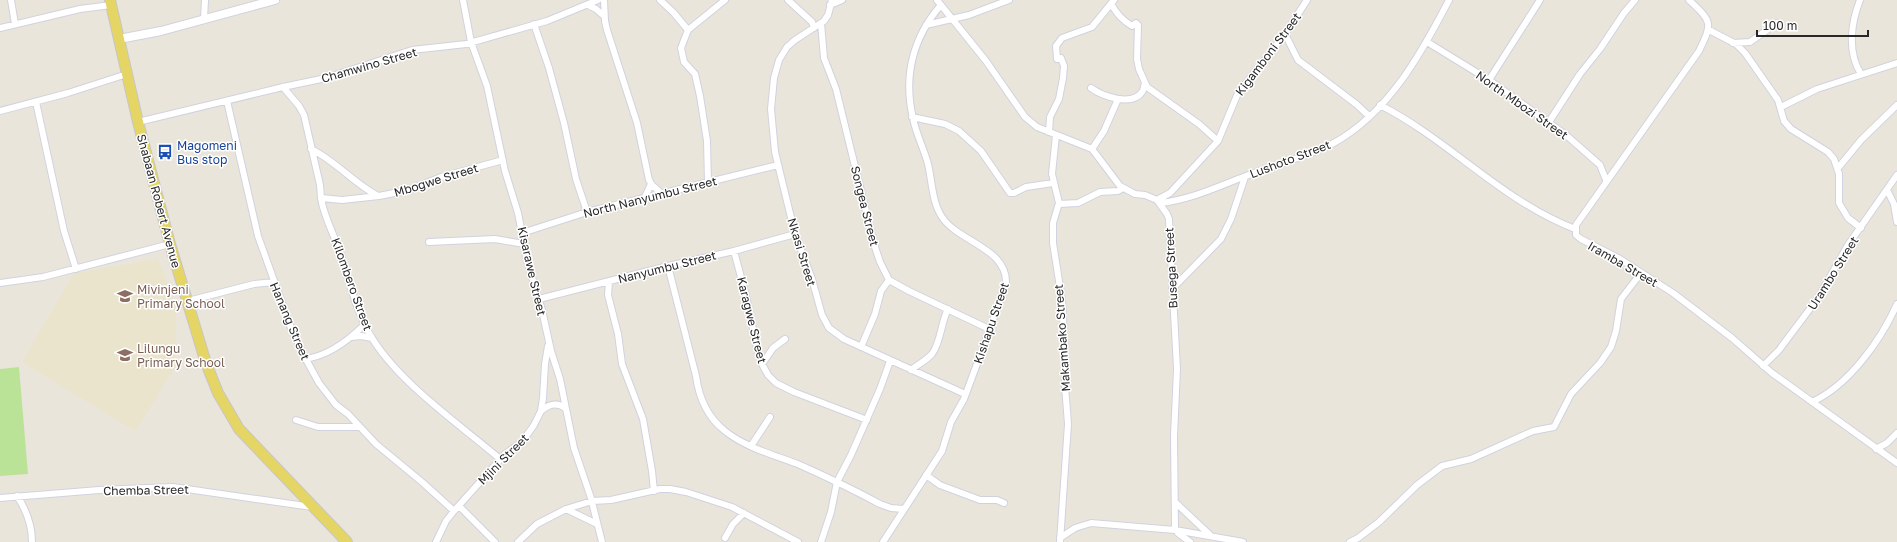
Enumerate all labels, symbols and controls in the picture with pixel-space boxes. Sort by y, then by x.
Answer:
street label: Kigamboni Street [1232,9,1304,98]
scale bar [1757,12,1868,38]
text: 100 m [1763,18,1797,33]
street label: Chamwino Street [319,44,419,86]
street label: North Mbozi Street [1473,68,1571,143]
street label: Shabaan Robert Avenue [134,132,184,270]
street label: Lushoto Street [1247,137,1333,181]
place label: Magomeni Bus stop [177,138,237,167]
bus stop icon: Magomeni Bus stop [156,143,174,161]
street label: Mbogwe Street [392,160,480,200]
street label: Songea Street [848,164,882,248]
street label: North Nanyumbu Street [582,173,719,221]
street label: Nkasi Street [784,216,820,288]
street label: Kisarawe Street [514,225,550,317]
street label: Busega Street [1161,227,1181,309]
street label: Urambo Street [1804,233,1862,313]
street label: Kilombero Street [328,236,376,333]
street label: Iramba Street [1585,238,1661,290]
street label: Nanyumbu Street [616,247,718,286]
street label: Karagwe Street [734,275,770,365]
street label: Hanang Street [267,280,313,362]
street label: Kishapu Street [970,280,1012,366]
place label: Mivinjeni Primary School [137,282,225,311]
street label: Makambako Street [1051,284,1073,392]
school or university icon: Mivinjeni Primary School [116,287,134,305]
place label: Lilungu Primary School [137,341,225,370]
school or university icon: Lilungu Primary School [116,346,134,364]
street label: Mjini Street [474,430,532,488]
street label: Chemba Street [103,482,189,498]

